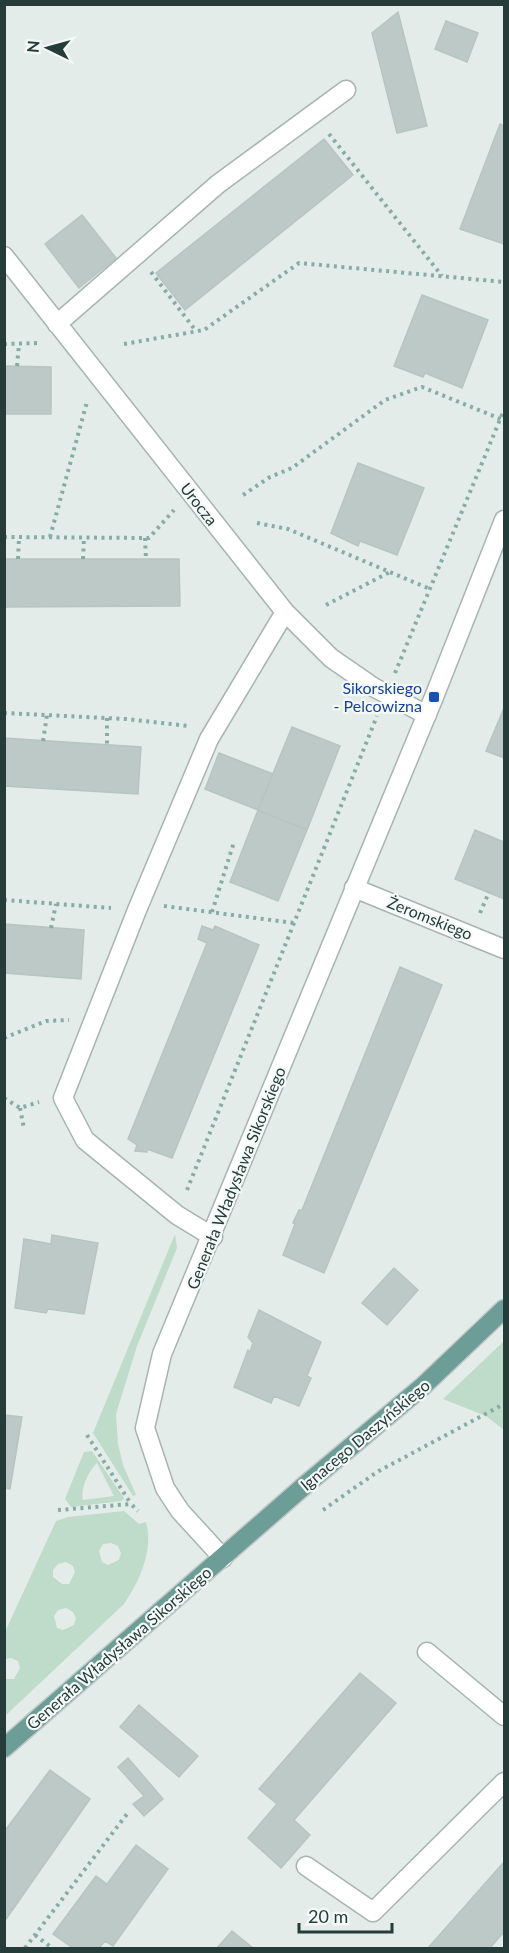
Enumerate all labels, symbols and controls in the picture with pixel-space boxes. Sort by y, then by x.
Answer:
north arrow [18,18,78,78]
text: N [23,40,43,54]
street label: Urocza [177,479,222,529]
place label: Sikorskiego - Pelcowizna [334,678,422,715]
marker: Sikorskiego - Pelcowizna [427,690,441,704]
street label: Żeromskiego [385,892,475,943]
street label: Generała Władysława Sikorskiego [182,1064,289,1292]
street label: Ignacego Daszyńskiego [296,1375,433,1494]
street label: Generała Władysława Sikorskiego [23,1562,215,1733]
scale bar [299,1896,392,1934]
text: 20 m [308,1905,348,1927]

